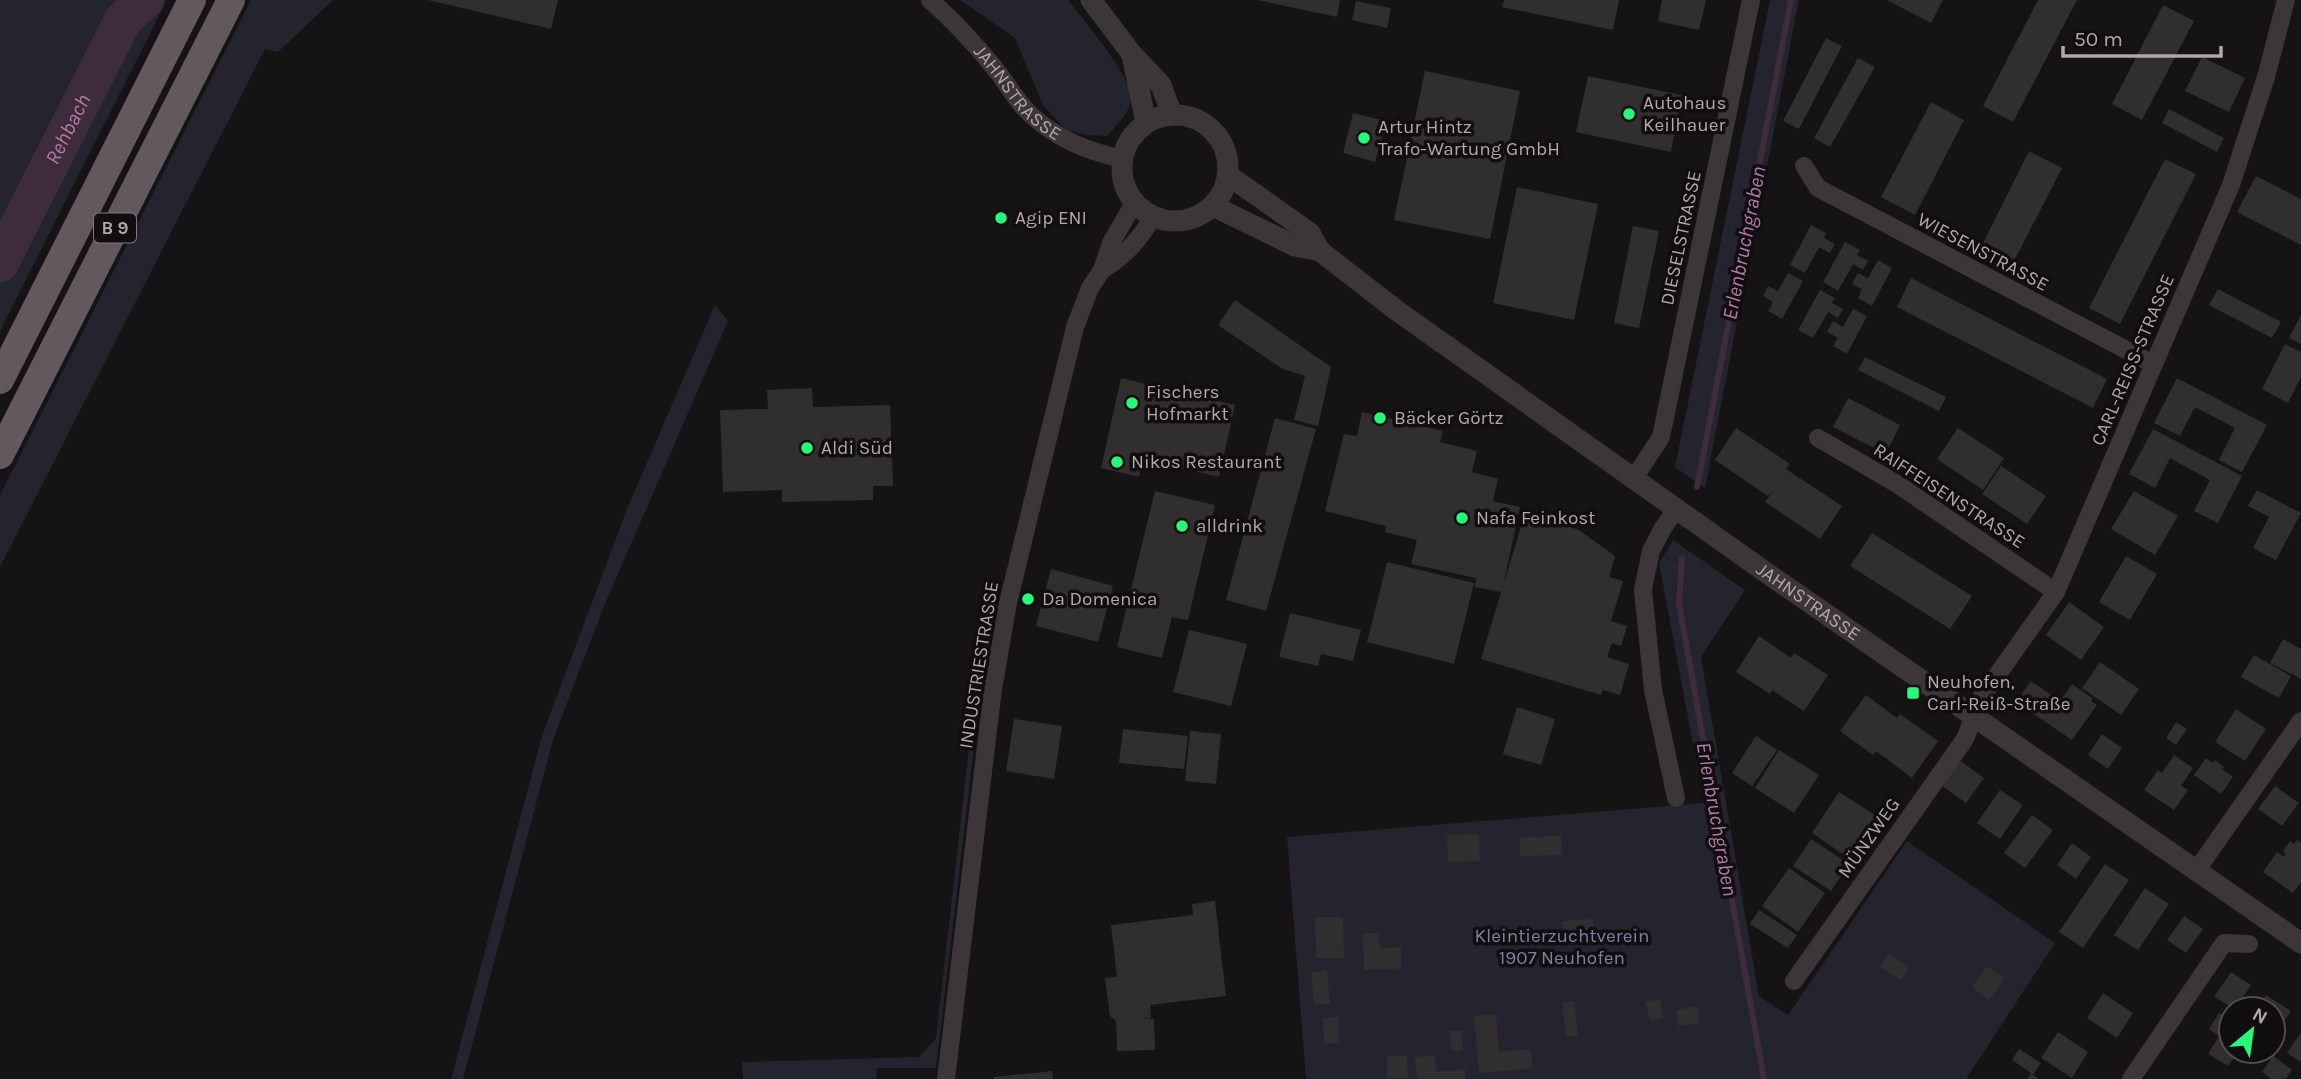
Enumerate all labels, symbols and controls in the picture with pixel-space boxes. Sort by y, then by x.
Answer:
scale bar [2063,14,2220,58]
text: 50 m [2074,27,2123,51]
street label: JAHNSTRASSE [969,40,1065,145]
water label: Rehbach [40,90,96,168]
place label: Autohaus Keilhauer [1643,92,1726,136]
marker: Autohaus Keilhauer [1621,106,1637,122]
place label: Artur Hintz Trafo-Wartung GmbH [1378,116,1560,160]
marker: Artur Hintz Trafo-Wartung GmbH [1356,130,1372,146]
water label: Erlenbruchgraben [1717,164,1771,322]
street label: DIESELSTRASSE [1656,169,1706,307]
place label: Agip ENI [1015,207,1087,229]
street label: WIESENSTRASSE [1914,208,2052,296]
marker: Agip ENI [993,210,1009,226]
road number: B 9 [94,213,136,242]
street label: CARL-REISS-STRASSE [2087,271,2179,449]
place label: Fischers Hofmarkt [1146,381,1229,425]
marker: Fischers Hofmarkt [1124,395,1140,411]
place label: Bäcker Görtz [1394,407,1504,429]
marker: Bäcker Görtz [1372,410,1388,426]
place label: Aldi Süd [821,437,893,459]
street label: RAIFFEISENSTRASSE [1869,439,2029,553]
marker: Aldi Süd [799,440,815,456]
place label: Nikos Restaurant [1131,451,1282,473]
marker: Nikos Restaurant [1109,454,1125,470]
place label: Nafa Feinkost [1476,507,1595,529]
marker: Nafa Feinkost [1454,510,1470,526]
place label: alldrink [1196,515,1263,537]
marker: alldrink [1174,518,1190,534]
street label: JAHNSTRASSE [1752,558,1864,645]
street label: INDUSTRIESTRASSE [955,580,1003,750]
place label: Da Domenica [1042,588,1157,610]
marker: Da Domenica [1020,591,1036,607]
place label: Neuhofen, Carl-Reiß-Straße [1927,671,2071,715]
marker: Neuhofen, Carl-Reiß-Straße [1905,685,1921,701]
water label: Erlenbruchgraben [1692,740,1742,898]
street label: MÜNZWEG [1833,794,1905,882]
park label: Kleintierzuchtverein 1907 Neuhofen [1474,925,1650,969]
north arrow [2217,995,2287,1065]
text: N [2248,1003,2271,1029]

